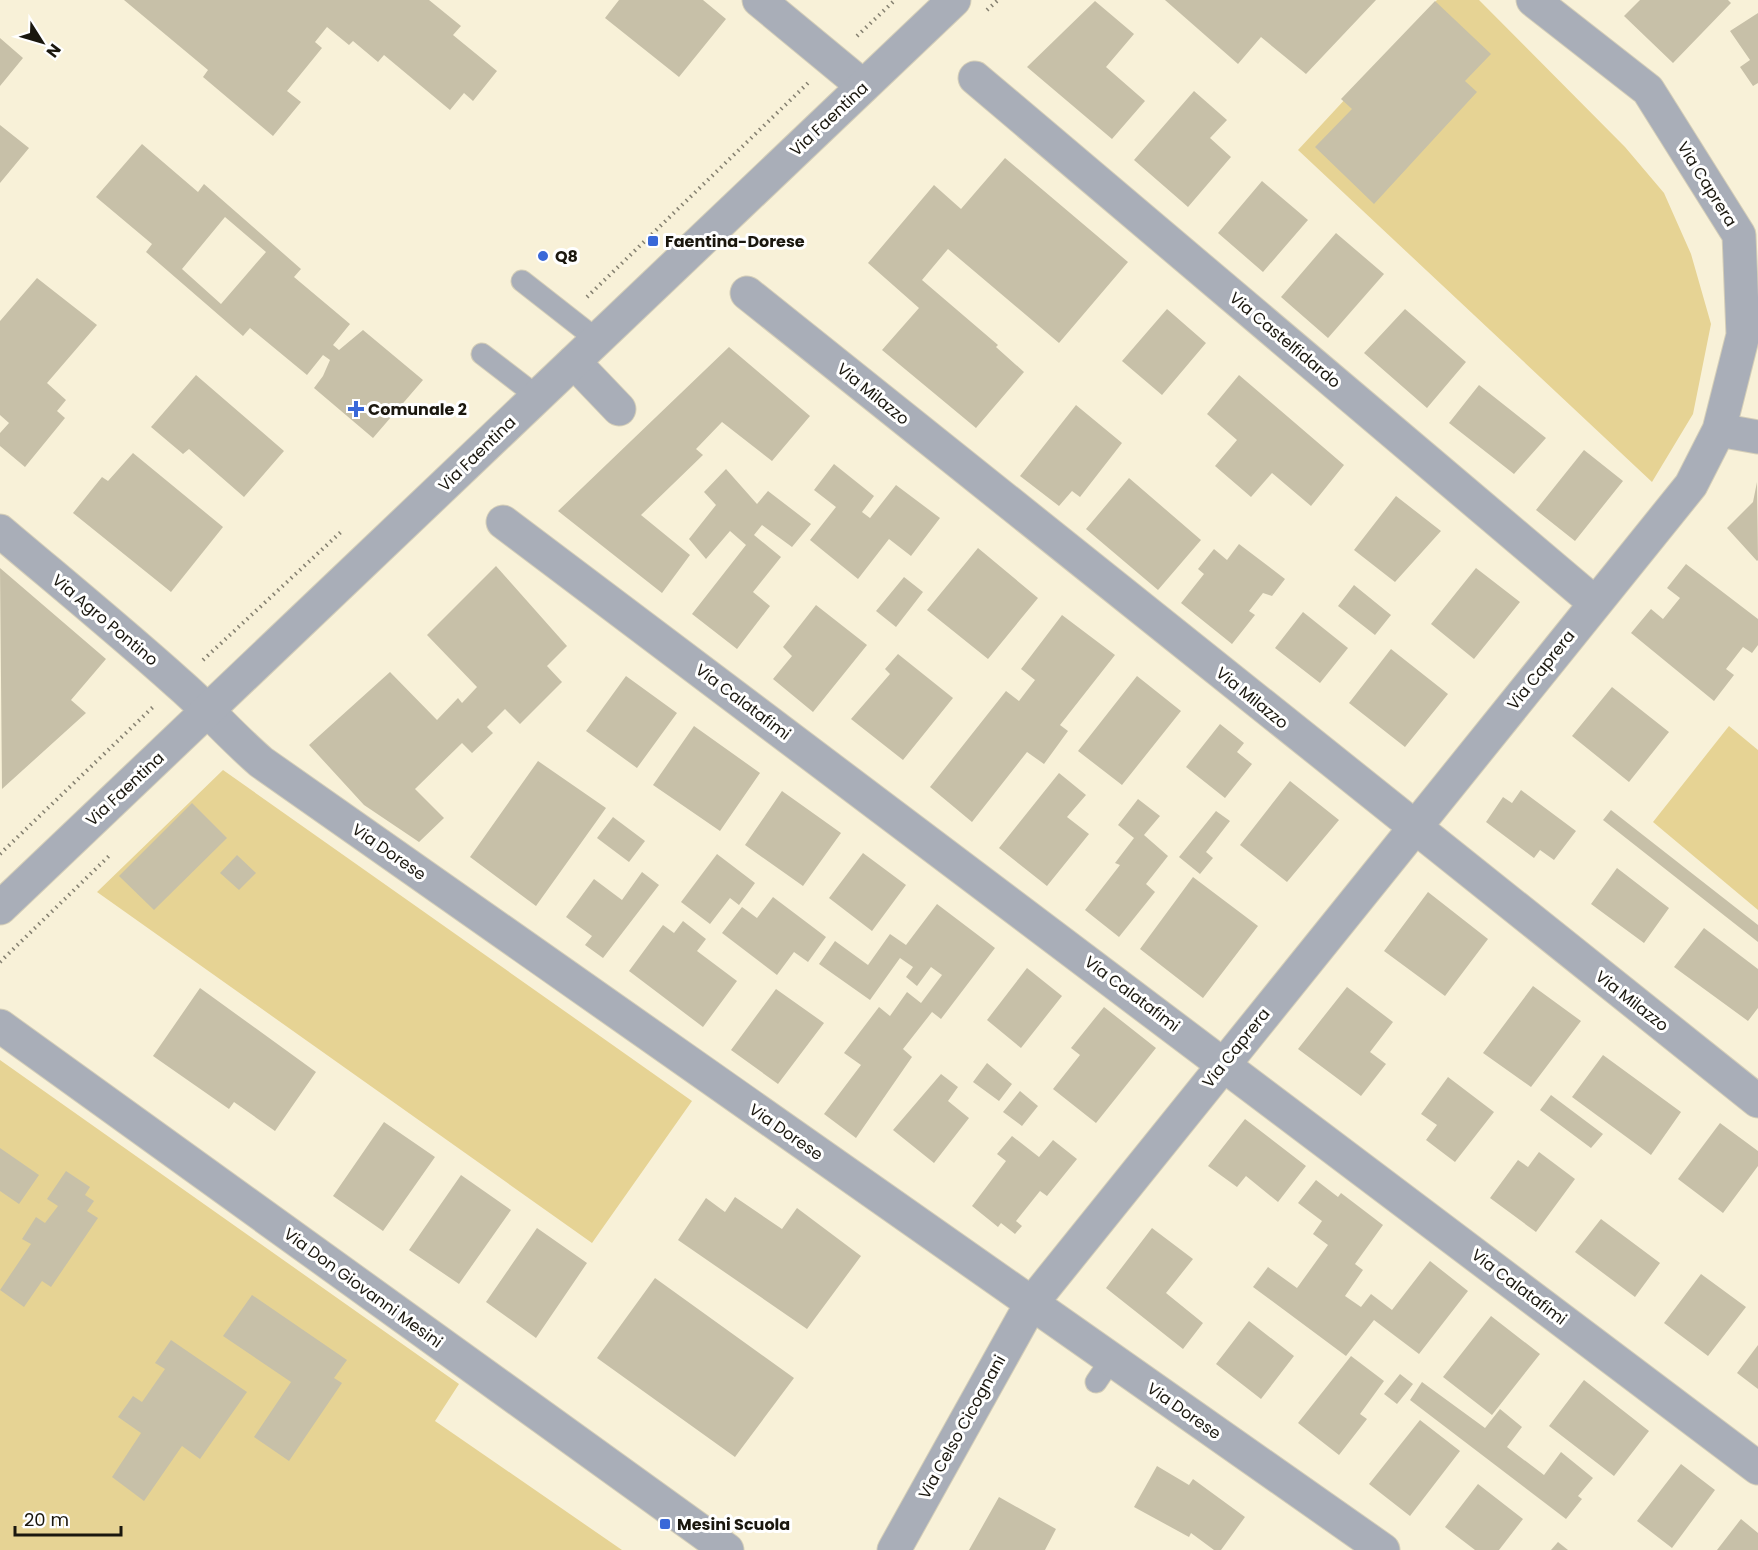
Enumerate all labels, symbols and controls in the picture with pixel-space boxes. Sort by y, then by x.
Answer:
north arrow [12,12,72,72]
text: N [41,39,66,62]
street label: Via Faentina [785,77,873,161]
street label: Via Caprera [1672,137,1742,231]
place label: Faentina-Dorese [665,230,805,253]
marker: Faentina-Dorese [646,234,660,248]
place label: Q8 [555,245,578,268]
marker: Q8 [536,249,550,263]
street label: Via Castelfidardo [1224,287,1346,393]
street label: Via Milazzo [832,358,914,430]
place label: Comunale 2 [368,398,467,421]
marker: Comunale 2 [349,402,363,416]
street label: Via Faentina [433,411,521,497]
street label: Via Agro Pontino [47,569,163,671]
street label: Via Caprera [1502,625,1580,715]
street label: Via Calatafimi [691,659,795,745]
street label: Via Milazzo [1211,662,1293,734]
street label: Via Faentina [81,747,169,831]
street label: Via Dorese [347,818,431,886]
street label: Via Calatafimi [1080,951,1184,1037]
street label: Via Milazzo [1591,965,1673,1037]
street label: Via Caprera [1197,1003,1275,1093]
street label: Via Dorese [744,1098,828,1166]
street label: Via Don Giovanni Mesini [279,1223,447,1353]
street label: Via Calatafimi [1467,1244,1571,1330]
street label: Via Celso Cicognani [913,1351,1011,1503]
street label: Via Dorese [1142,1377,1226,1445]
scale bar [15,1499,122,1537]
text: 20 m [24,1507,69,1532]
place label: Mesini Scuola [677,1513,790,1536]
marker: Mesini Scuola [658,1517,672,1531]

